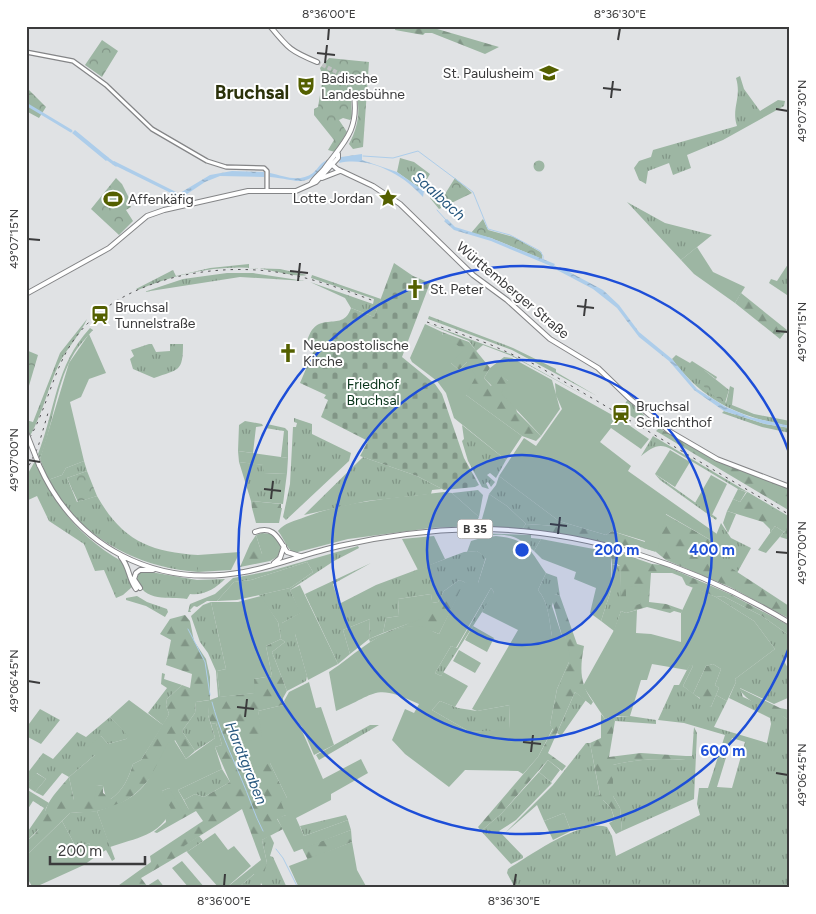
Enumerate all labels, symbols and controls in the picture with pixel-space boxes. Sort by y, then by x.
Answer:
text: 8°36'00"E [302,7,356,21]
text: 8°36'30"E [594,7,646,21]
school or university icon: St. Paulusheim [538,62,560,84]
place label: St. Paulusheim [443,65,534,82]
place label: Badische Landesbühne [321,70,405,103]
theatre icon: Badische Landesbühne [295,75,317,97]
text: 49°07'30"N [795,80,809,142]
district label: Bruchsal [215,81,289,104]
water label: Saalbach [409,168,469,224]
place icon: Lotte Jordan [377,187,399,209]
sports icon: Affenkäfig [102,188,124,210]
place label: Lotte Jordan [293,190,373,207]
place label: Affenkäfig [128,191,194,208]
text: 49°07'15"N [7,209,21,269]
street label: Württemberger Straße [453,238,573,343]
church icon: St. Peter [404,278,426,300]
place label: St. Peter [430,281,484,298]
place label: Bruchsal Tunnelstraße [115,299,196,332]
text: 49°07'15"N [795,302,809,362]
station icon: Bruchsal Tunnelstraße [89,304,111,326]
place label: Neuapostolische Kirche [303,337,409,370]
church icon: Neuapostolische Kirche [277,342,299,364]
park label: Friedhof Bruchsal [346,376,400,409]
place label: Bruchsal Schlachthof [636,398,713,431]
station icon: Bruchsal Schlachthof [610,403,632,425]
text: 49°07'00"N [7,428,21,492]
road number: B 35 [458,520,492,538]
text: 49°07'00"N [795,521,809,585]
centre of rings [513,541,531,559]
text: 200 m [595,541,639,559]
text: 400 m [689,541,735,559]
text: 49°06'45"N [7,649,21,713]
water label: Hardtgraben [221,719,271,807]
text: 600 m [701,742,745,760]
text: 49°06'45"N [795,743,809,807]
scale bar [50,834,145,866]
text: 200 m [58,842,102,860]
text: 8°36'00"E [197,894,251,908]
text: 8°36'30"E [488,894,540,908]

